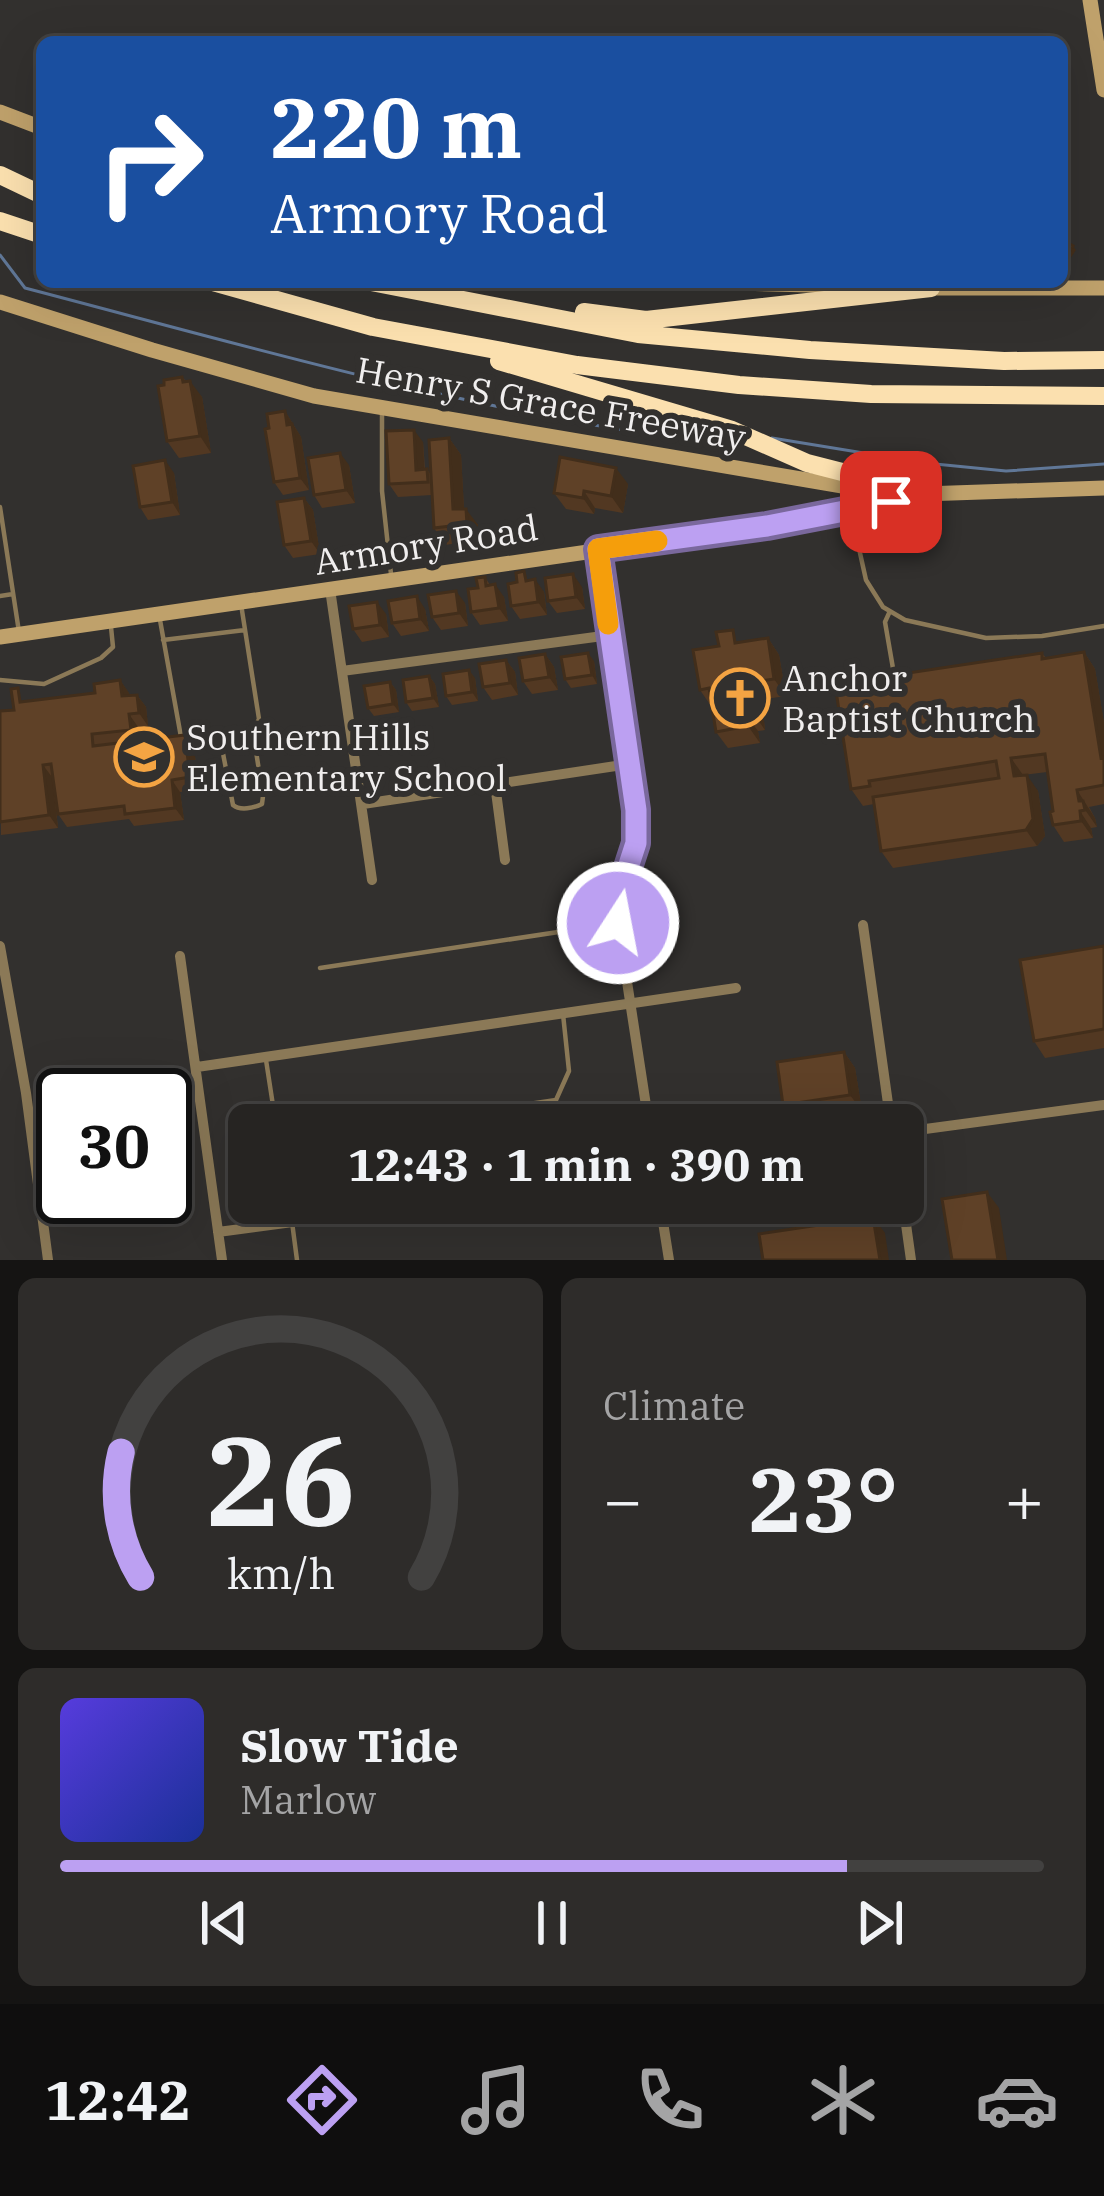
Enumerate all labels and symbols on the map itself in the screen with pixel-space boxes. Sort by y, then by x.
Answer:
street label: Henry S Grace Freeway [353,346,750,461]
pin [840,451,942,553]
street label: Armory Road [311,503,541,585]
place label: Anchor Baptist Church [782,654,1035,742]
church icon: Anchor Baptist Church [709,667,771,729]
place label: Southern Hills Elementary School [186,713,507,801]
school or university icon: Southern Hills Elementary School [113,726,175,788]
position arrow [555,860,681,986]
speed limit sign: 30 [36,1068,192,1224]

